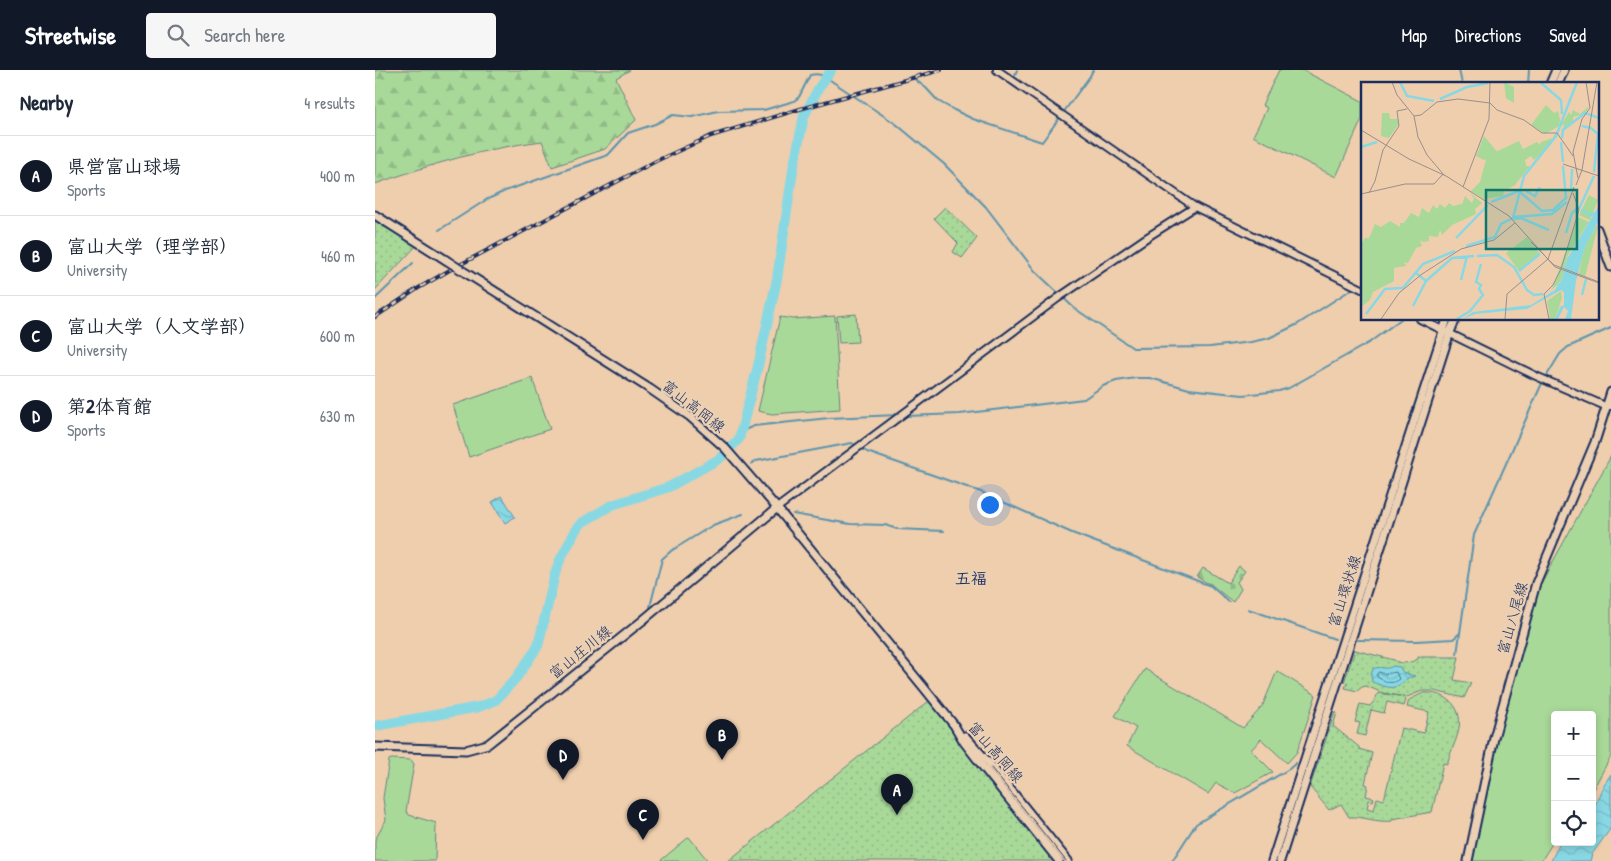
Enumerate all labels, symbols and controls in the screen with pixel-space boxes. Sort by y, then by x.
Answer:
search box [146,13,496,58]
text: Streetwise [25,19,116,51]
icon: search [164,21,192,49]
text: Search here [204,22,285,48]
text: Map [1402,23,1427,48]
text: Directions [1455,23,1521,48]
text: Saved [1549,23,1586,48]
inset map [1361,82,1599,320]
text: Nearby [20,88,73,117]
text: 4 results [304,92,355,114]
text: 県営富山球場 [67,153,181,179]
text: A [32,165,40,187]
text: 400 m [320,165,355,187]
text: Sports [67,179,105,201]
text: 富山大学（理学部） [67,233,238,259]
text: B [32,245,40,267]
text: 460 m [321,245,355,267]
text: University [67,259,128,281]
text: 富山大学（人文学部） [67,313,257,339]
text: C [32,325,40,347]
text: 600 m [320,325,355,347]
text: University [67,339,128,361]
street label: 富山高岡線 [658,375,730,437]
text: 第2体育館 [67,393,152,419]
text: D [32,405,40,427]
text: 630 m [320,405,355,427]
text: Sports [67,419,105,441]
your location [977,492,1003,518]
street label: 富山環状線 [1322,552,1366,630]
district label: 五福 [955,567,987,589]
street label: 富山八尾線 [1492,579,1532,657]
street label: 富山庄川線 [544,620,616,684]
map controls [1551,711,1596,846]
button: + [1551,711,1596,756]
street label: 富山高岡線 [963,717,1029,787]
pin: B [706,719,738,760]
pin: D [547,739,579,780]
button: − [1551,756,1596,801]
pin: A [881,774,913,815]
pin: C [627,799,659,840]
button: locate [1551,801,1596,846]

